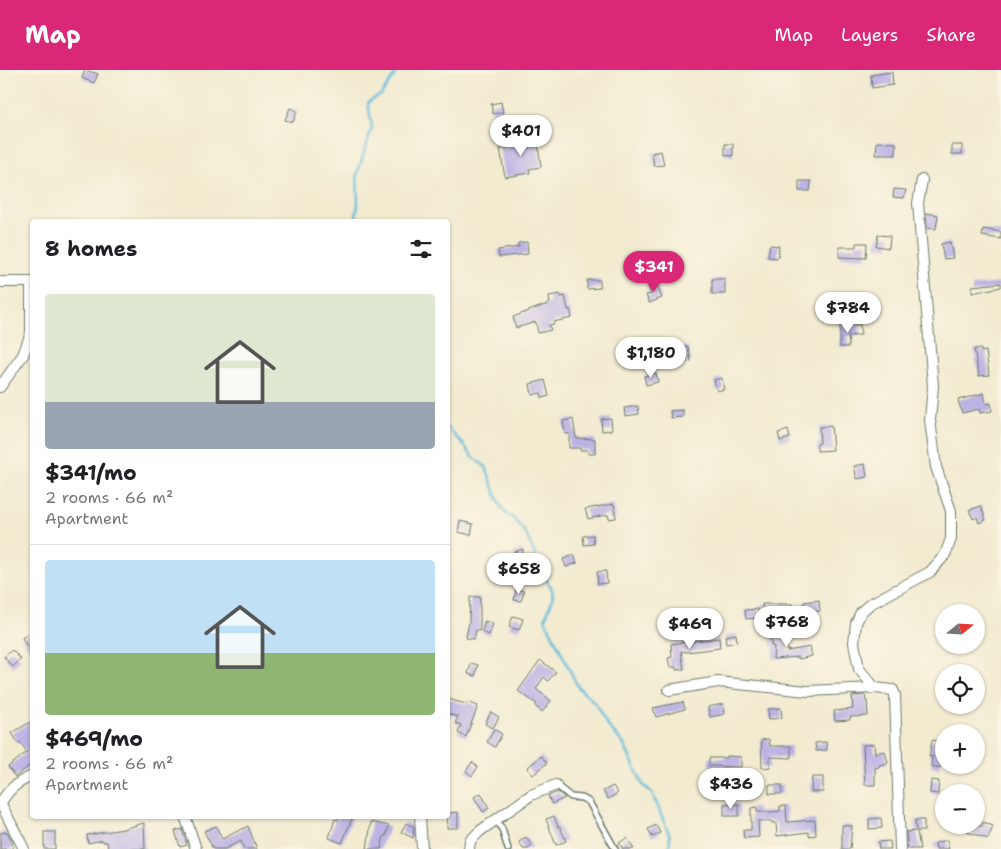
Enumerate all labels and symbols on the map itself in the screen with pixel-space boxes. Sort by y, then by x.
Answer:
pin: $401 [491,114,551,157]
pin: $341 [624,250,684,293]
pin: $784 [818,292,878,334]
pin: $1,180 [610,336,692,379]
pin: $658 [489,552,549,595]
north arrow [935,604,985,654]
pin: $768 [757,606,817,648]
pin: $469 [660,608,720,650]
pin: $436 [701,768,761,810]

